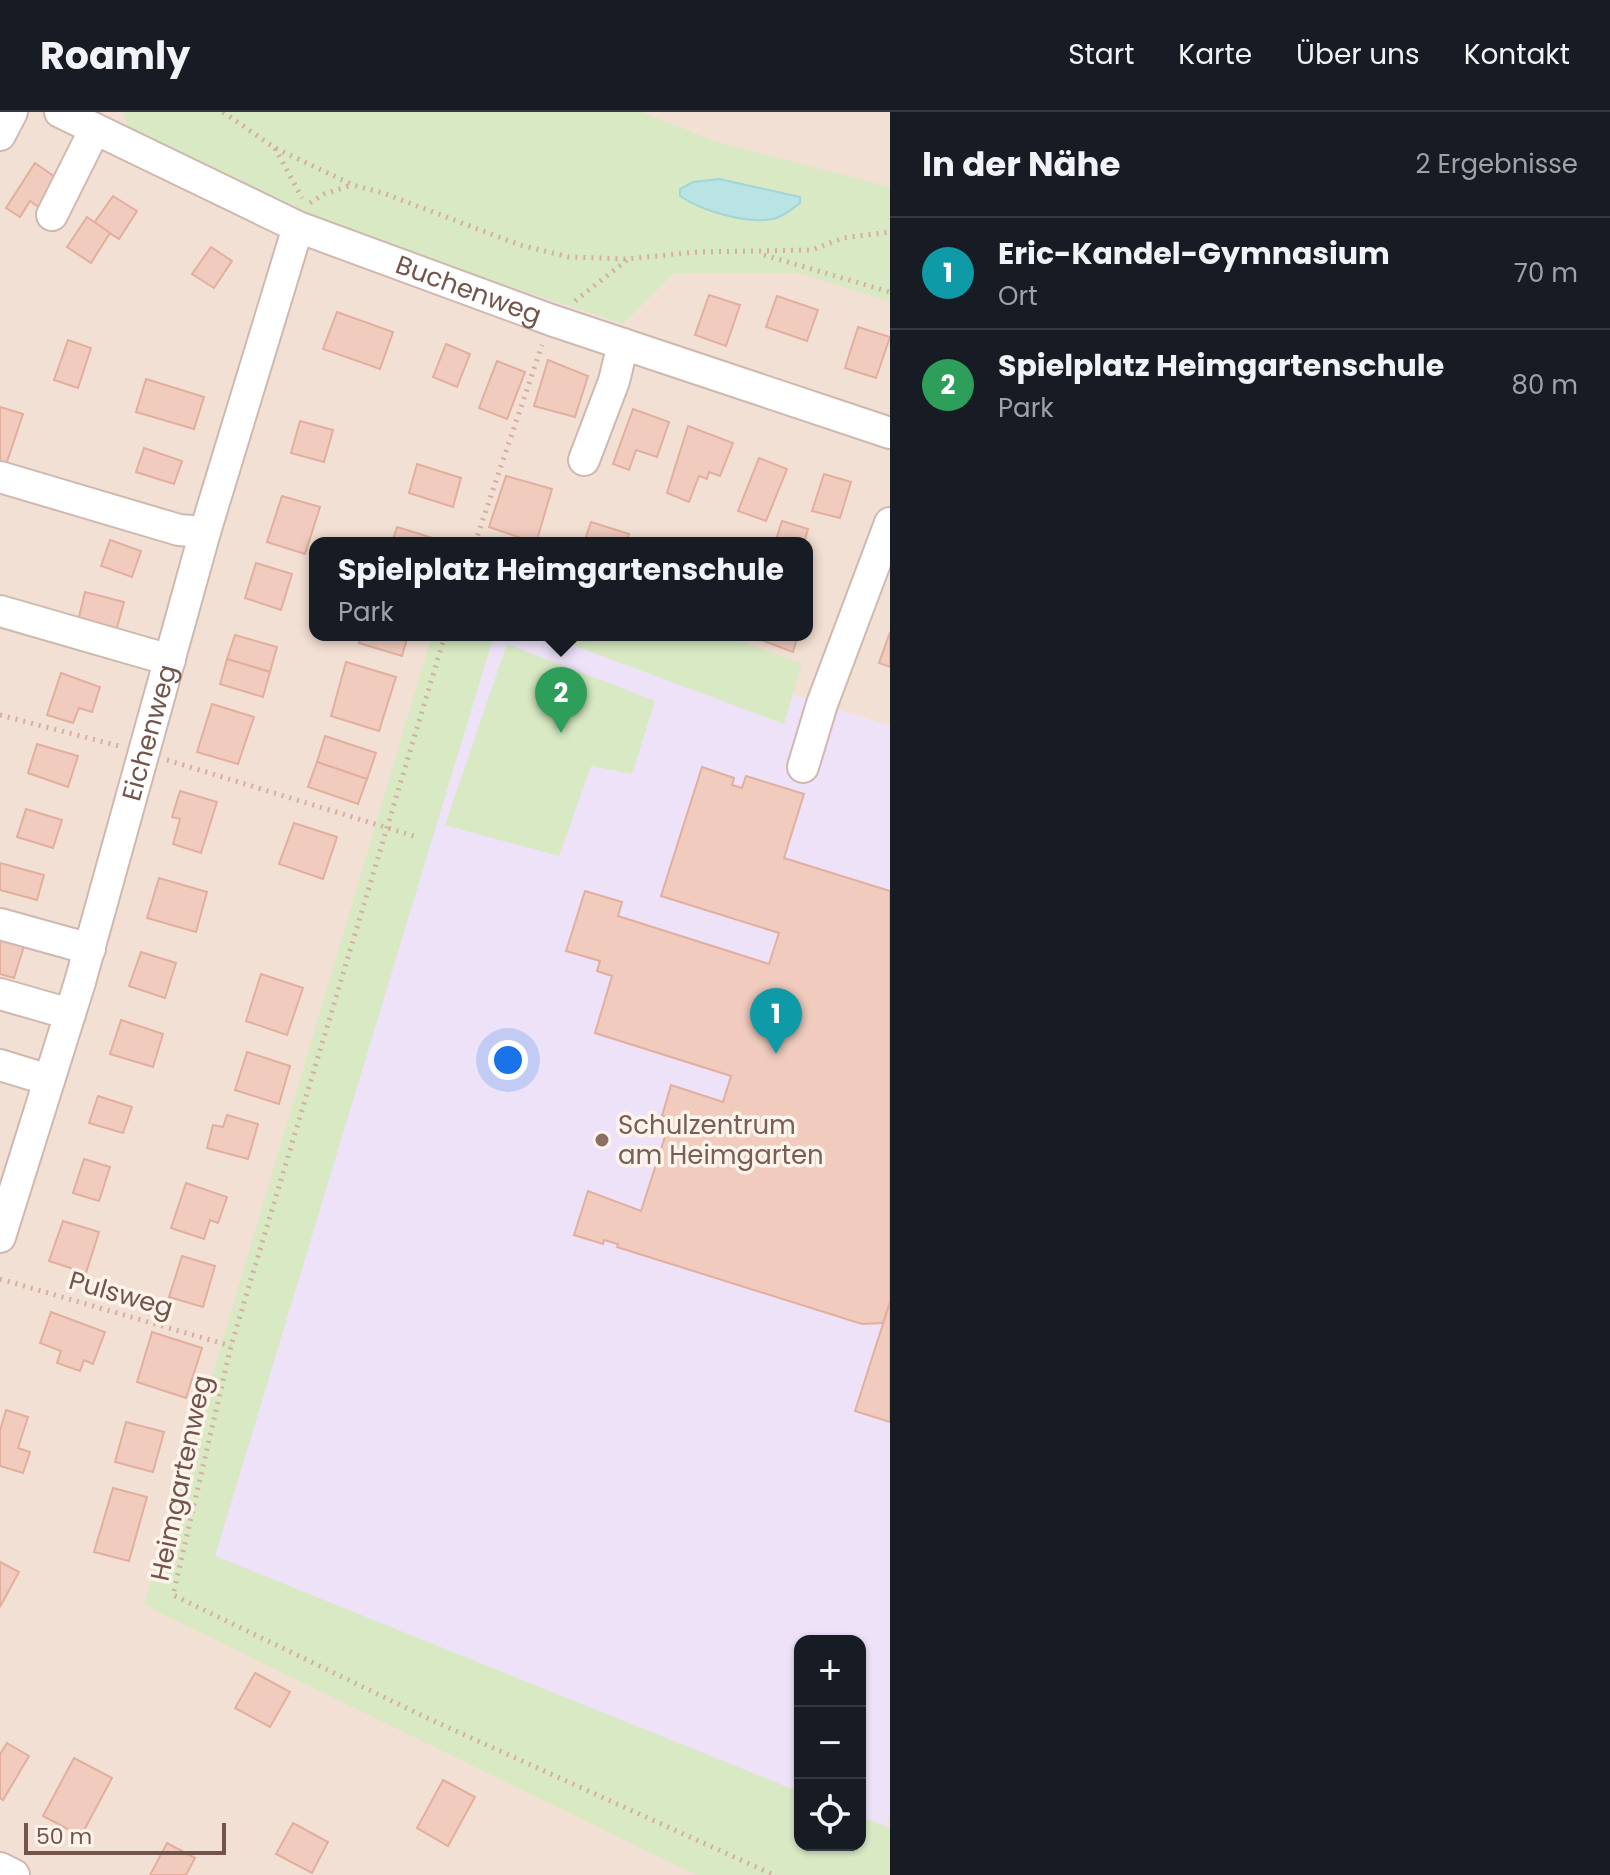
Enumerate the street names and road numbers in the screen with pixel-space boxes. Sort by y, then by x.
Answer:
street label: Buchenweg [391,246,546,333]
street label: Eichenweg [113,660,185,805]
street label: Pulsweg [65,1262,177,1326]
street label: Heimgartenweg [142,1372,220,1584]

